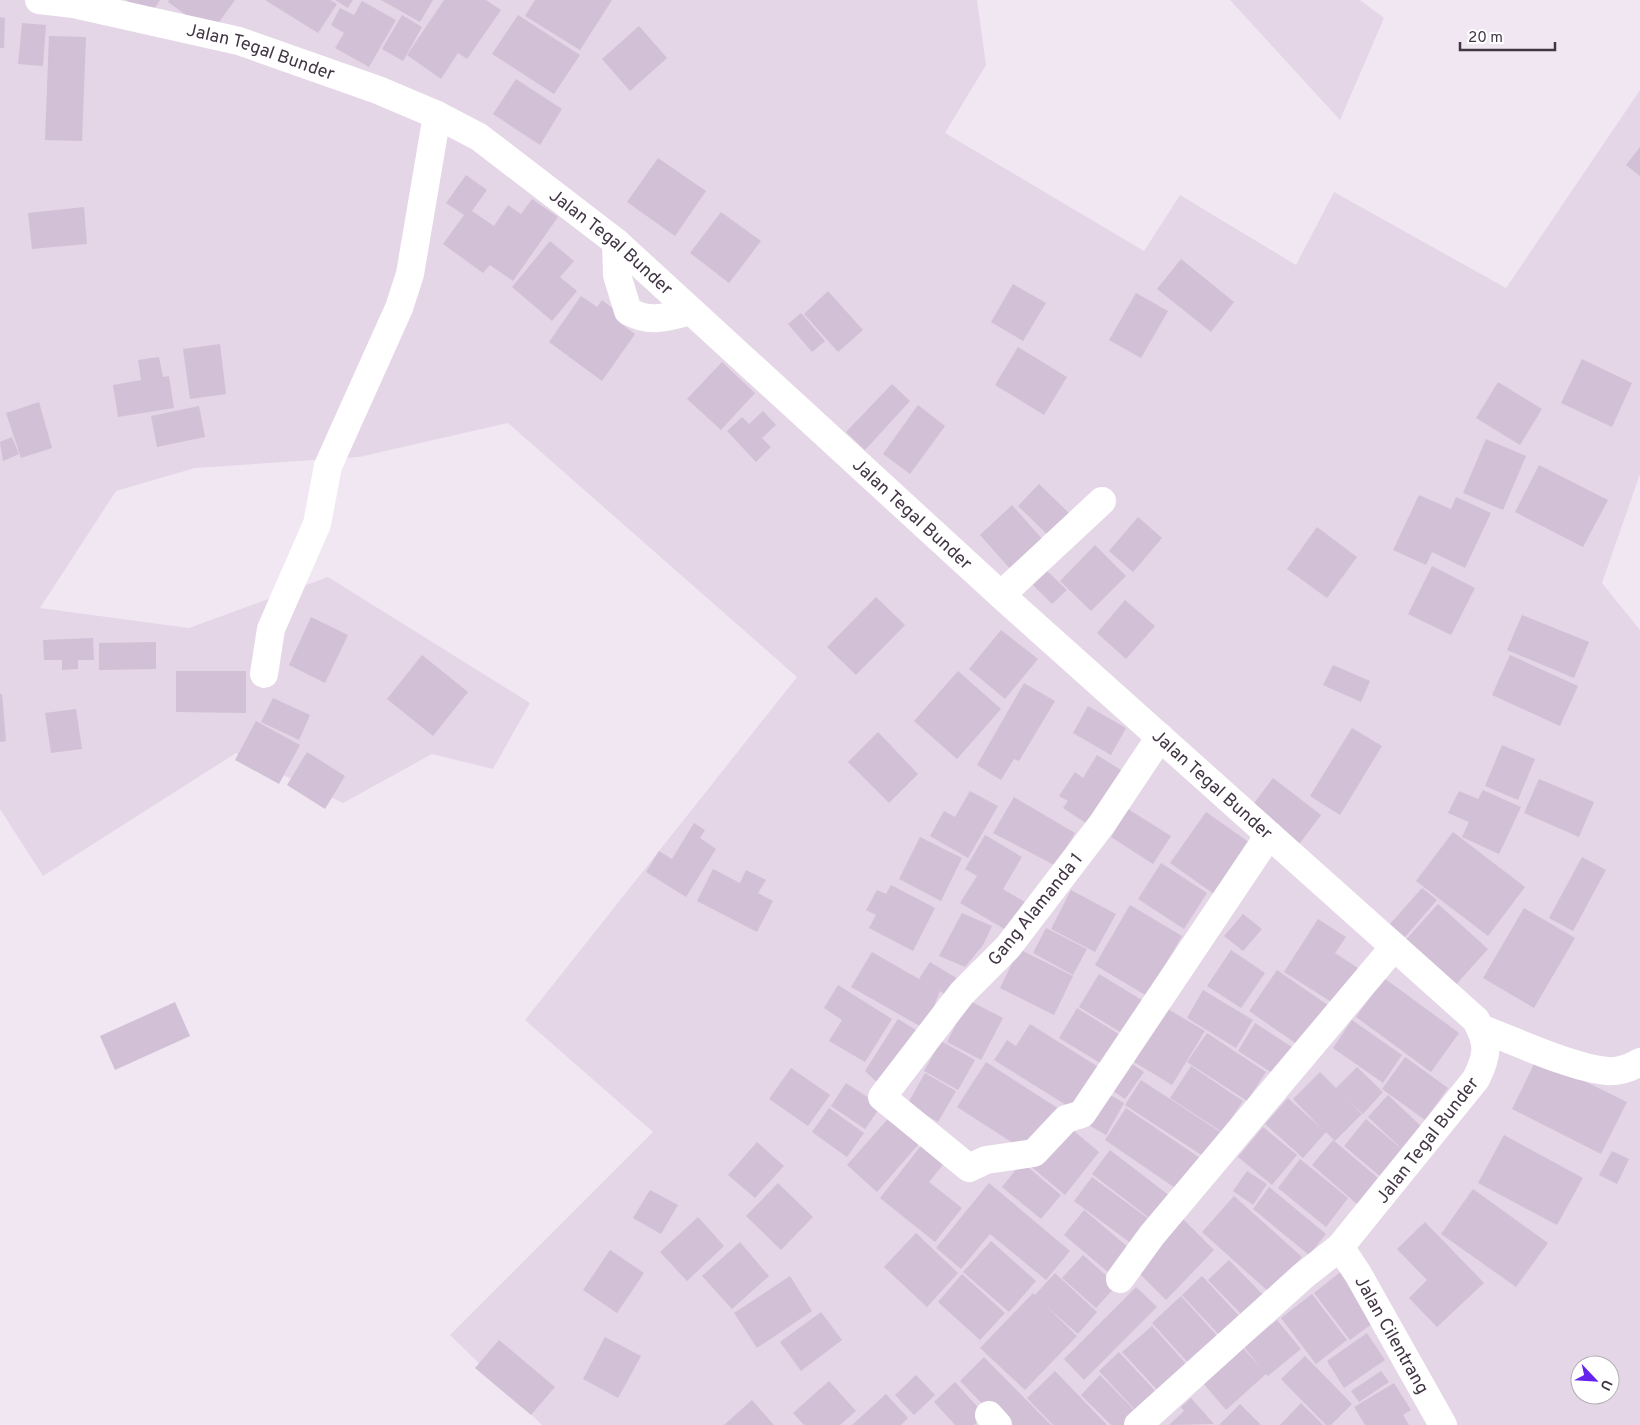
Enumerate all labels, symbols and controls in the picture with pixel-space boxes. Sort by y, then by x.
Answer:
street label: Jalan Tegal Bunder [184,20,337,87]
scale bar [1460,20,1555,52]
text: 20 m [1468,29,1503,48]
street label: Jalan Tegal Bunder [544,185,677,301]
street label: Jalan Tegal Bunder [847,454,976,576]
street label: Jalan Tegal Bunder [1146,725,1277,845]
street label: Gang Alamanda 1 [984,849,1089,971]
street label: Jalan Tegal Bunder [1372,1073,1485,1209]
street label: Jalan Cilentrang [1348,1272,1433,1398]
north arrow [1570,1355,1620,1405]
text: U [1596,1377,1615,1393]

